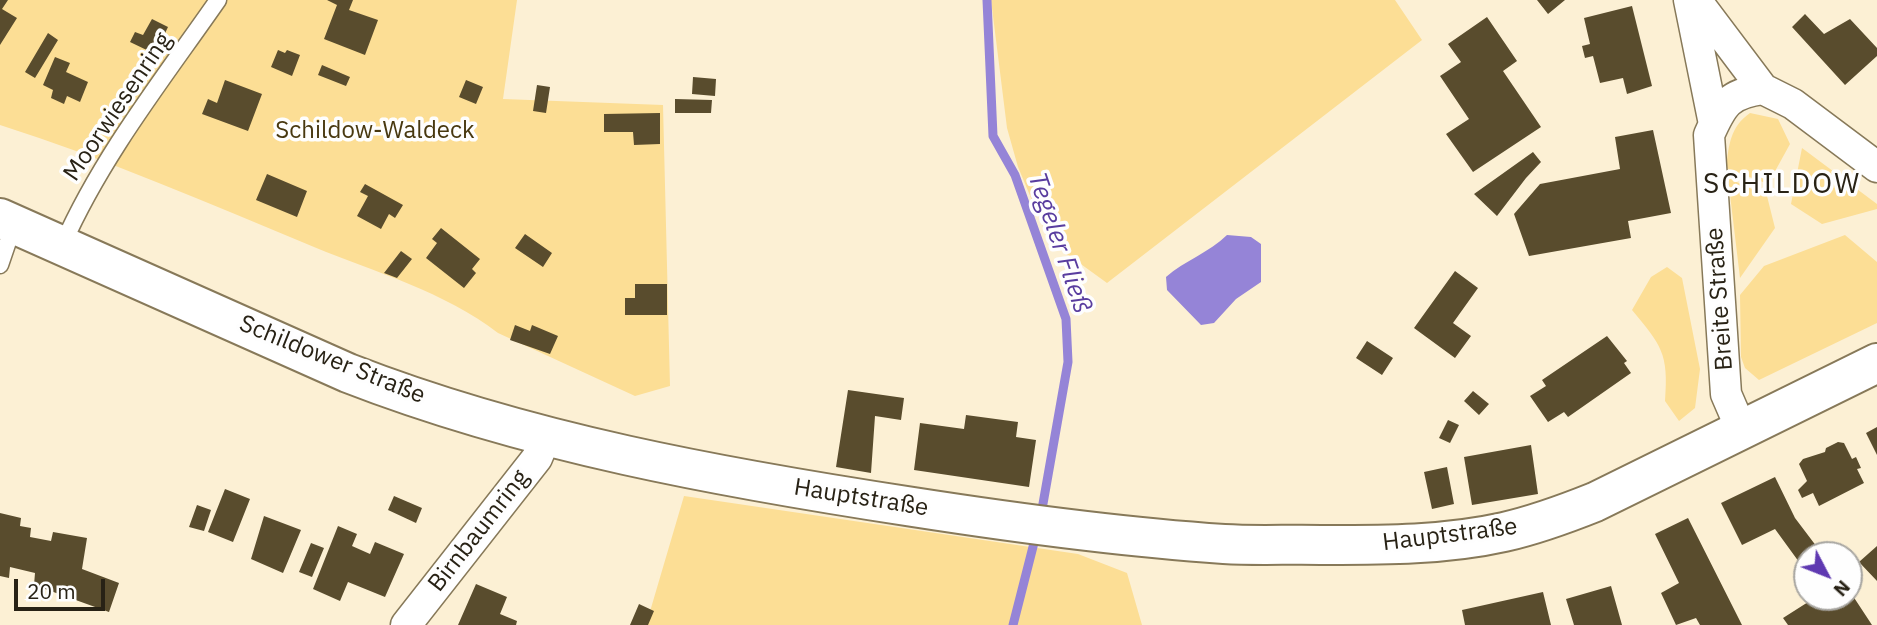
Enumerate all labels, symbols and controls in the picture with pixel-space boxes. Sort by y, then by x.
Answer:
street label: Moorwiesenring [58,27,178,187]
park label: Schildow-Waldeck [275,117,475,145]
district label: SCHILDOW [1704,168,1860,202]
water label: Tegeler Fließ [1020,169,1098,317]
street label: Breite Straße [1701,227,1739,371]
street label: Schildower Straße [235,310,429,410]
street label: Birnbaumring [423,464,535,598]
street label: Hauptstraße [792,473,930,523]
street label: Hauptstraße [1381,512,1519,558]
north arrow [1793,541,1863,611]
scale bar [18,566,108,610]
text: N [1829,576,1856,602]
text: 20 m [27,577,76,605]

